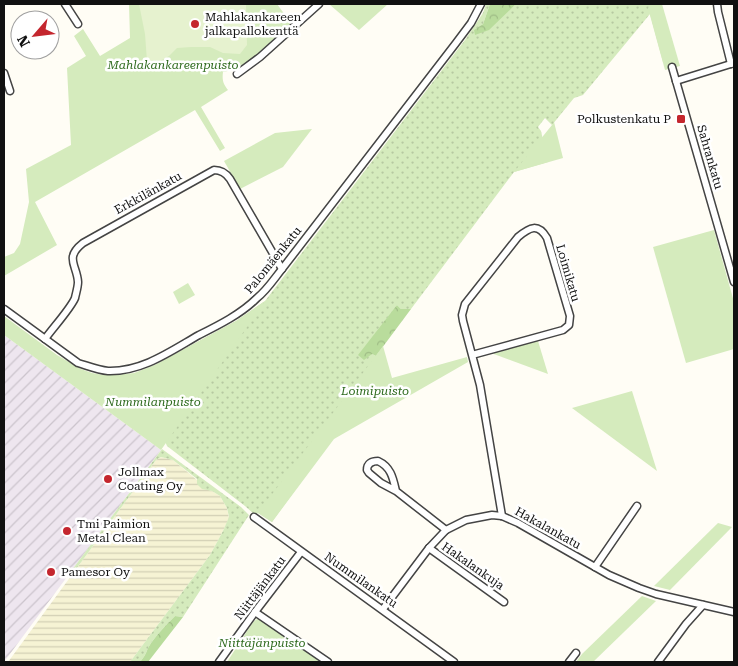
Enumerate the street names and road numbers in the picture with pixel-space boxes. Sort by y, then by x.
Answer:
street label: Sahrankatu [694,123,726,191]
street label: Erkkilänkatu [112,169,184,217]
street label: Palomäenkatu [242,223,305,296]
street label: Loimikatu [553,243,583,304]
street label: Hakalankatu [513,504,584,552]
street label: Hakalankuja [439,539,507,593]
street label: Nummilankatu [322,550,401,611]
street label: Niittäjänkatu [232,553,289,623]

